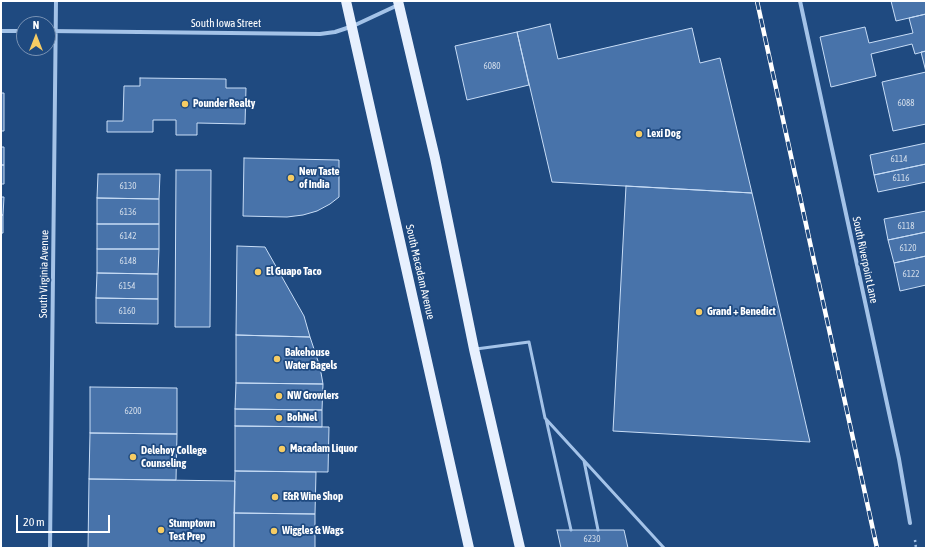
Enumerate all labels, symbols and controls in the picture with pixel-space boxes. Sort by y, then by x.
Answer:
north arrow [16,16,56,56]
street label: South Iowa Street [191,17,261,31]
text: N [33,19,39,31]
house number: 6080 [484,61,500,71]
place label: Pounder Realty [193,97,255,111]
house number: 6088 [898,98,914,108]
marker: Pounder Realty [180,99,190,109]
place label: Lexi Dog [647,127,681,141]
marker: Lexi Dog [634,129,644,139]
house number: 6114 [891,154,907,164]
place label: New Taste of India [299,165,340,191]
marker: New Taste of India [286,173,296,183]
house number: 6116 [893,173,909,183]
house number: 6130 [120,181,136,191]
house number: 6136 [120,207,136,217]
street label: South Riverpoint Lane [849,215,881,305]
house number: 6118 [898,221,914,231]
street label: South Macadam Avenue [403,223,437,321]
street label: South Virginia Avenue [37,230,51,318]
house number: 6142 [120,231,136,241]
house number: 6120 [900,243,916,253]
house number: 6148 [120,256,136,266]
place label: El Guapo Taco [266,265,322,279]
marker: El Guapo Taco [253,267,263,277]
house number: 6122 [903,269,919,279]
house number: 6154 [119,281,135,291]
place label: Grand + Benedict [707,305,776,319]
house number: 6160 [119,306,135,316]
marker: Grand + Benedict [694,307,704,317]
place label: Bakehouse Water Bagels [285,346,337,372]
marker: Bakehouse Water Bagels [272,354,282,364]
place label: NW Growlers [287,389,339,403]
marker: NW Growlers [274,391,284,401]
house number: 6200 [125,406,141,416]
place label: BohNel [287,411,317,425]
marker: BohNel [274,413,284,423]
place label: Macadam Liquor [290,442,357,456]
place label: Delehoy College Counseling [141,444,207,470]
marker: Macadam Liquor [277,444,287,454]
marker: Delehoy College Counseling [128,452,138,462]
place label: E&R Wine Shop [283,490,343,504]
marker: E&R Wine Shop [270,492,280,502]
scale bar [18,507,112,533]
text: 20 m [23,515,45,529]
place label: Stumptown Test Prep [169,517,215,543]
place label: Wiggles & Wags [282,524,344,538]
marker: Stumptown Test Prep [156,525,166,535]
marker: Wiggles & Wags [269,526,279,536]
house number: 6230 [584,534,600,544]

